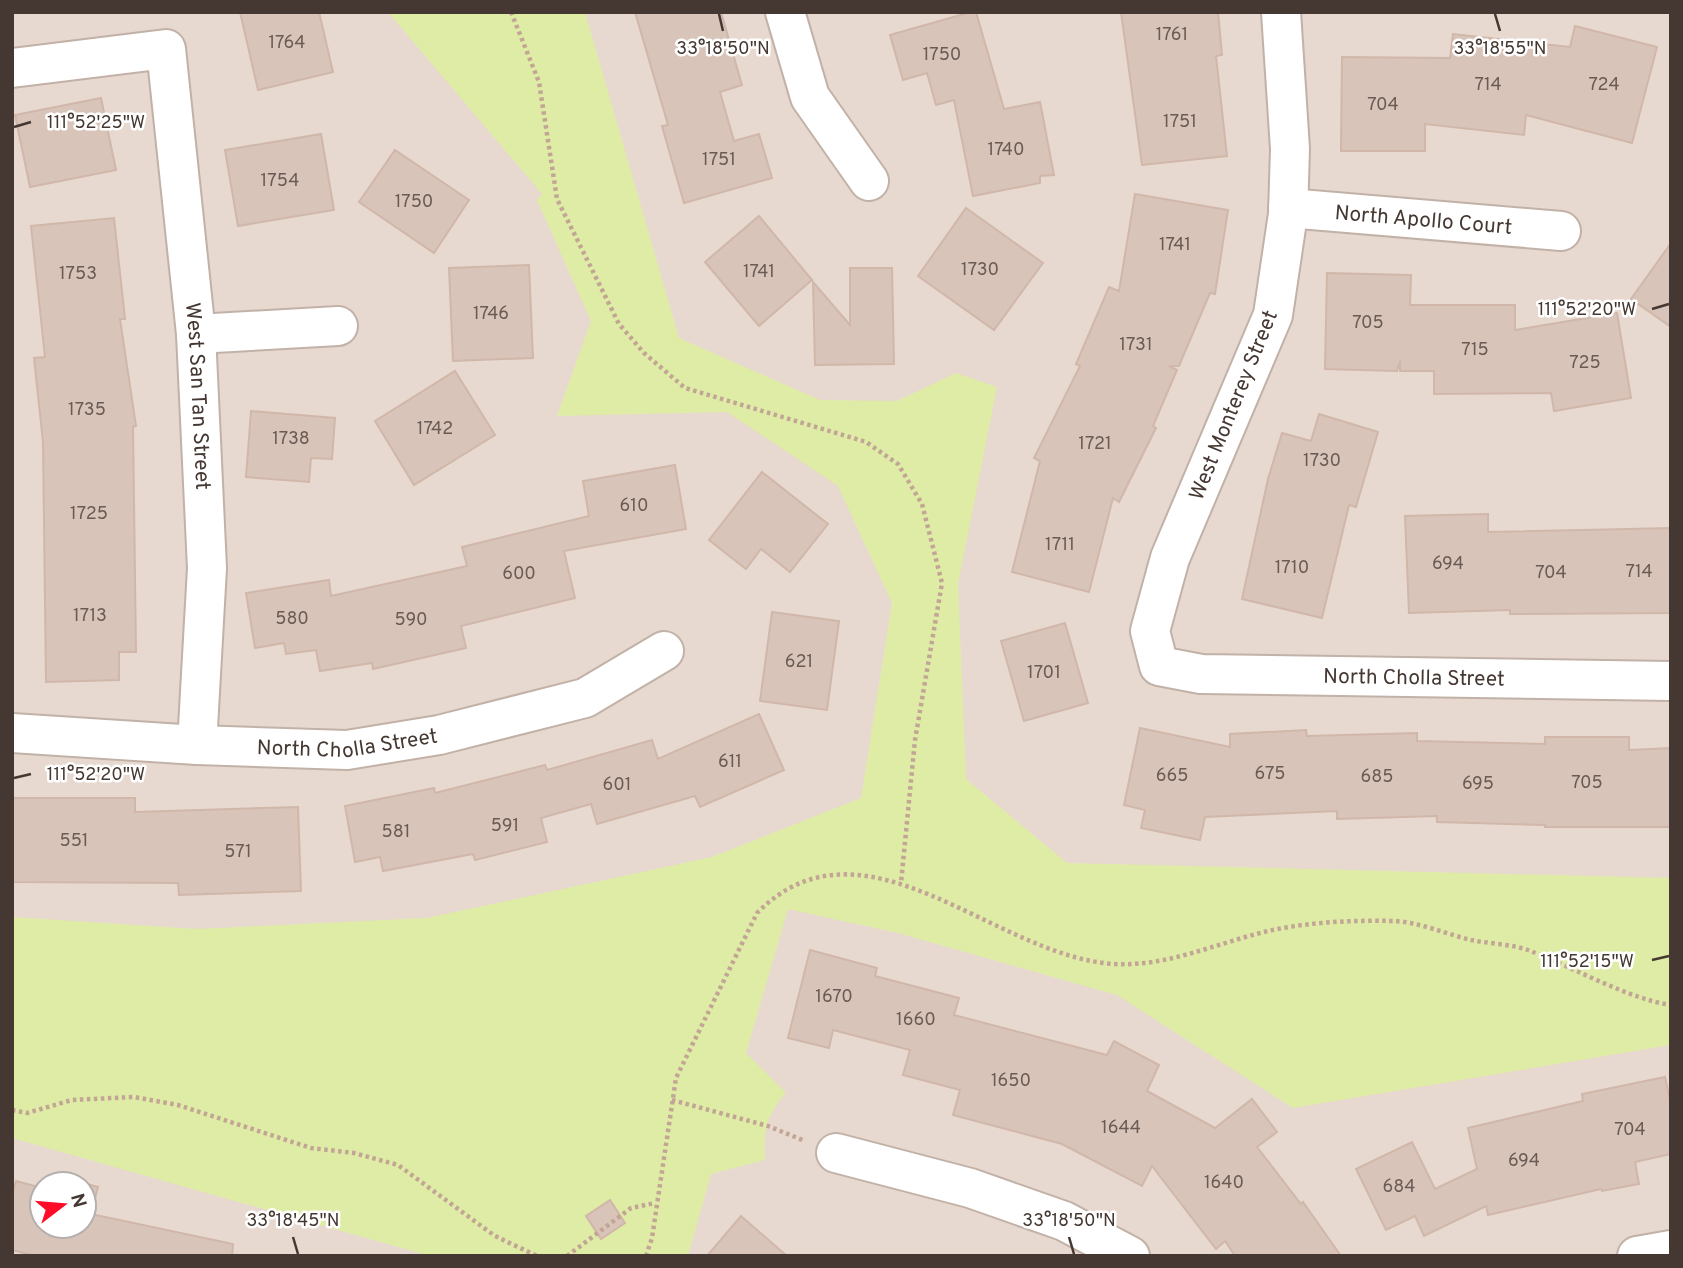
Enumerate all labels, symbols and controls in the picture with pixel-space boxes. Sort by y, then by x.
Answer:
house number: 1761 [1156,24,1188,47]
house number: 1764 [268,32,306,55]
text: 33°18'50"N [676,38,770,61]
text: 33°18'55"N [1454,38,1546,61]
house number: 1750 [923,44,961,67]
house number: 714 [1474,74,1502,97]
house number: 724 [1588,74,1620,97]
house number: 704 [1367,94,1399,117]
house number: 1751 [1163,111,1197,134]
text: 111°52'25"W [47,112,145,135]
house number: 1740 [988,139,1024,162]
house number: 1751 [702,149,736,172]
house number: 1754 [261,170,299,193]
house number: 1750 [395,191,433,214]
street label: North Apollo Court [1333,200,1513,242]
house number: 1741 [1159,234,1191,257]
house number: 1730 [961,259,999,282]
house number: 1741 [743,261,775,284]
house number: 1753 [59,263,97,286]
text: 111°52'20"W [1538,299,1636,322]
street label: West San Tan Street [178,301,215,491]
house number: 1746 [473,303,509,326]
street label: West Monterey Street [1184,307,1285,504]
house number: 705 [1352,312,1384,335]
house number: 1731 [1119,334,1153,357]
house number: 715 [1461,339,1489,362]
house number: 725 [1569,352,1601,375]
house number: 1735 [68,399,106,422]
house number: 1742 [417,418,453,441]
house number: 1738 [272,428,310,451]
house number: 1721 [1078,433,1112,456]
house number: 1730 [1303,450,1341,473]
house number: 610 [619,495,649,518]
house number: 1725 [70,503,108,526]
house number: 1711 [1045,534,1075,557]
house number: 694 [1432,553,1464,576]
house number: 1710 [1275,557,1309,580]
house number: 714 [1625,561,1653,584]
house number: 704 [1535,562,1567,585]
house number: 600 [502,563,536,586]
house number: 1713 [73,605,107,628]
house number: 580 [275,608,309,631]
house number: 590 [394,609,428,632]
house number: 621 [785,651,813,674]
house number: 1701 [1027,662,1061,685]
street label: North Cholla Street [1323,664,1505,694]
street label: North Cholla Street [256,723,440,766]
house number: 611 [718,751,742,774]
house number: 675 [1255,763,1285,786]
text: 111°52'20"W [47,764,145,787]
house number: 665 [1156,765,1188,788]
house number: 685 [1361,766,1393,789]
house number: 705 [1571,772,1603,795]
house number: 695 [1462,773,1494,796]
house number: 601 [602,774,632,797]
house number: 591 [491,815,519,838]
house number: 581 [382,821,410,844]
house number: 551 [59,830,89,853]
house number: 571 [224,841,252,864]
text: 111°52'15"W [1540,951,1634,974]
house number: 1670 [815,986,853,1009]
house number: 1660 [896,1009,936,1032]
house number: 1650 [991,1070,1031,1093]
house number: 1644 [1101,1117,1141,1140]
house number: 704 [1614,1119,1646,1142]
house number: 694 [1508,1150,1540,1173]
north arrow [28,1170,98,1240]
house number: 1640 [1204,1172,1244,1195]
house number: 684 [1383,1176,1415,1199]
text: N [64,1191,91,1211]
text: 33°18'45"N [247,1210,339,1233]
text: 33°18'50"N [1022,1210,1116,1233]

